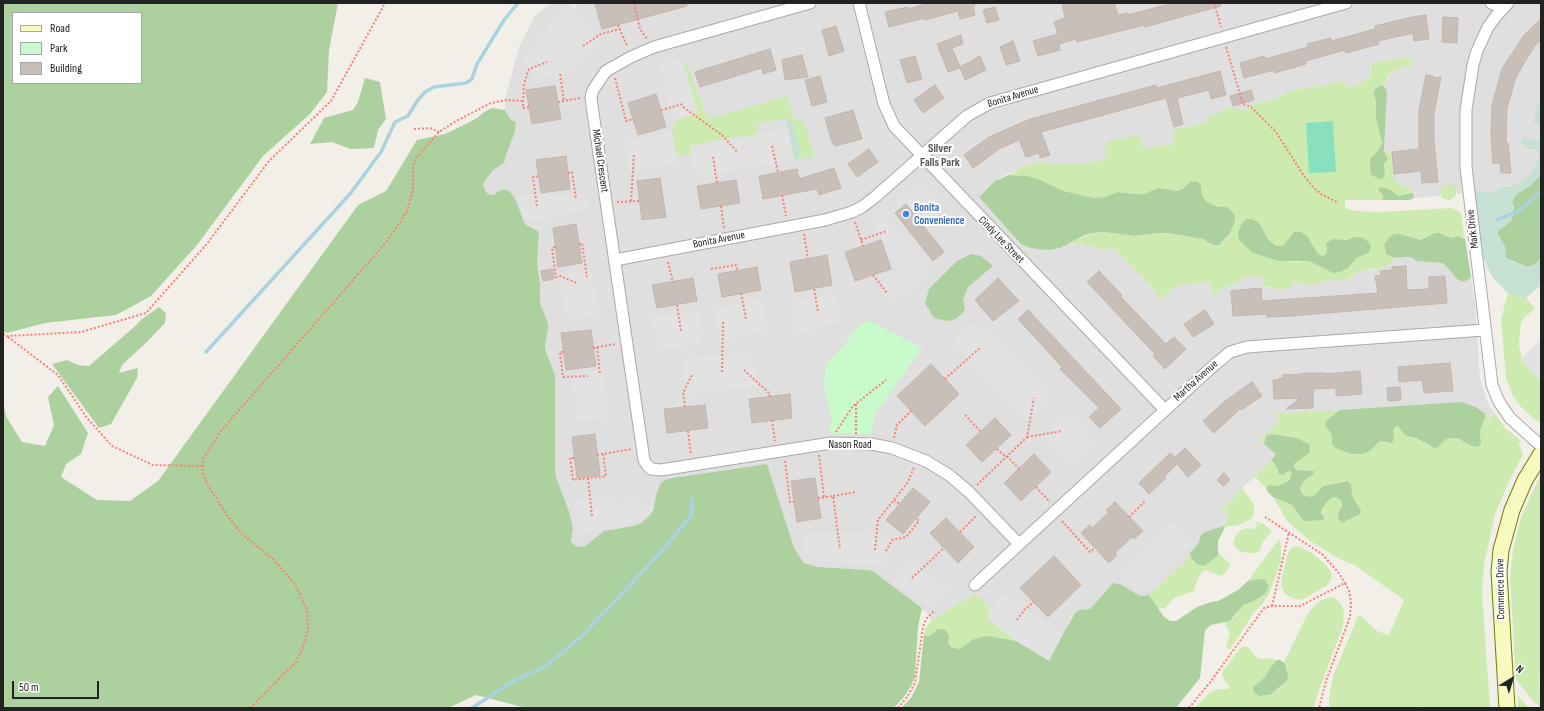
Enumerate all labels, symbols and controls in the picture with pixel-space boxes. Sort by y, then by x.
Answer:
legend [12,12,142,84]
text: Road [50,21,70,36]
text: Park [50,41,68,56]
text: Building [50,61,82,76]
street label: Bonita Avenue [986,83,1040,111]
street label: Michael Crescent [589,129,611,193]
district label: Silver Falls Park [920,142,960,170]
place label: Bonita Convenience [914,201,964,227]
marker: Bonita Convenience [901,209,911,219]
street label: Mark Drive [1464,209,1482,249]
street label: Cindy Lee Street [975,214,1027,266]
street label: Bonita Avenue [692,229,746,251]
street label: Martha Avenue [1171,358,1221,404]
street label: Nason Road [828,438,872,452]
street label: Commerce Drive [1494,558,1508,620]
north arrow [1492,659,1532,699]
text: N [1513,662,1526,676]
scale bar [14,673,101,699]
text: 50 m [19,680,39,695]

